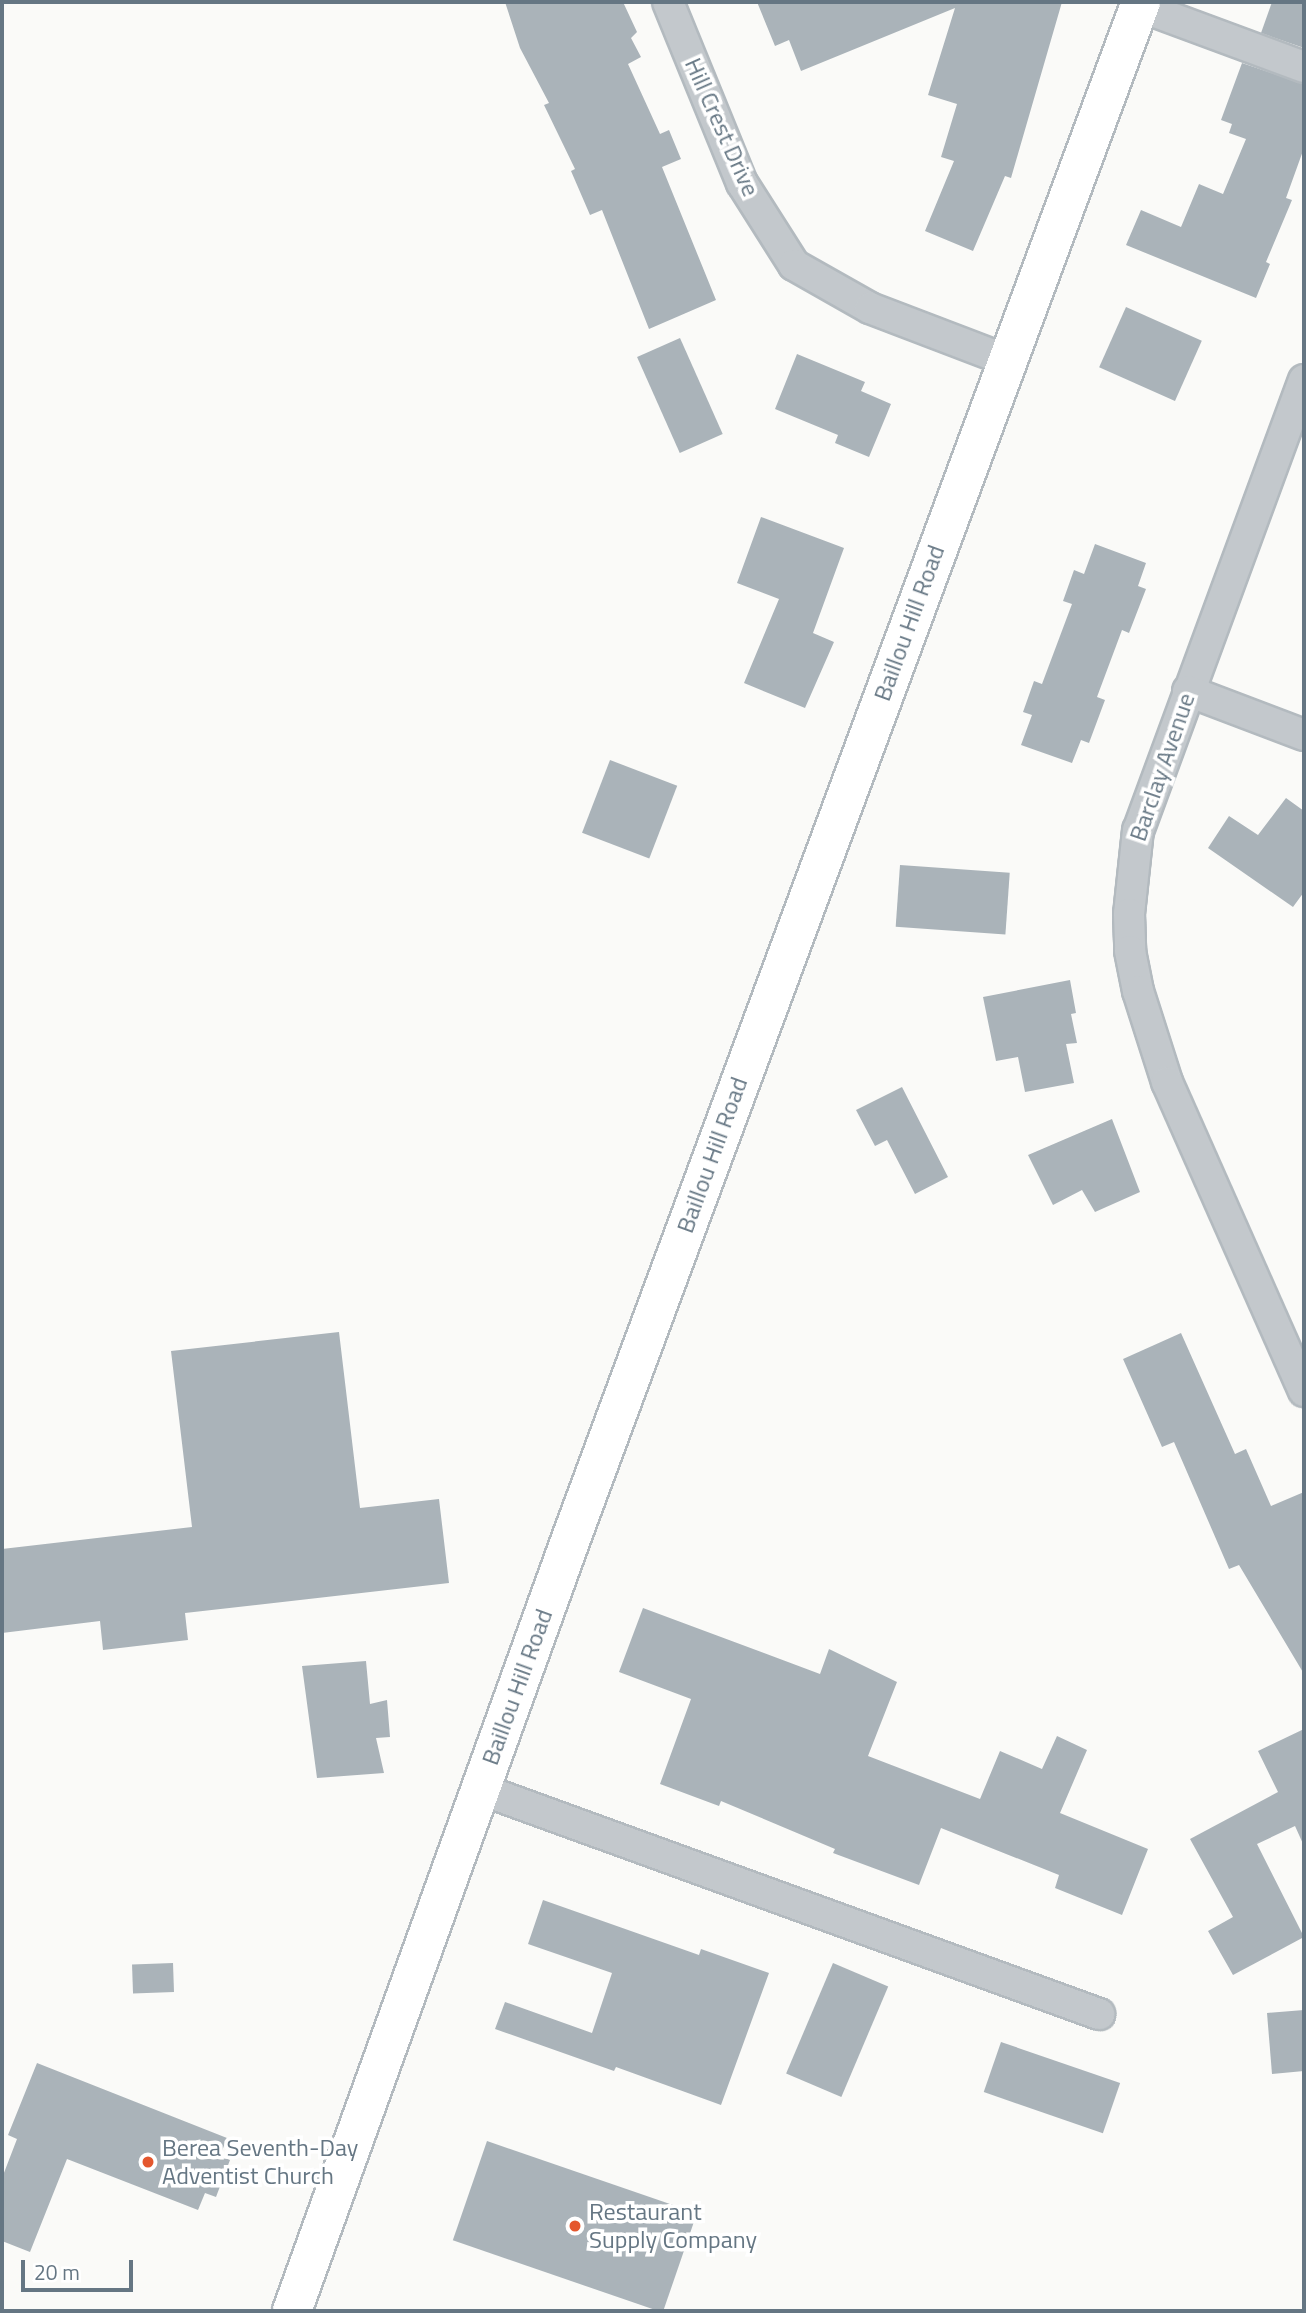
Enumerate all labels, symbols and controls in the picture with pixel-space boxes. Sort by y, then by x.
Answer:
street label: Hill Crest Drive [679,53,765,201]
street label: Baillou Hill Road [867,541,951,705]
street label: Barclay Avenue [1123,689,1201,845]
street label: Baillou Hill Road [670,1073,754,1237]
street label: Baillou Hill Road [475,1605,559,1769]
place label: Berea Seventh-Day Adventist Church [162,2134,358,2190]
marker: Berea Seventh-Day Adventist Church [140,2154,156,2170]
place label: Restaurant Supply Company [589,2198,757,2254]
marker: Restaurant Supply Company [567,2218,583,2234]
scale bar [24,2246,136,2290]
text: 20 m [34,2256,80,2288]

